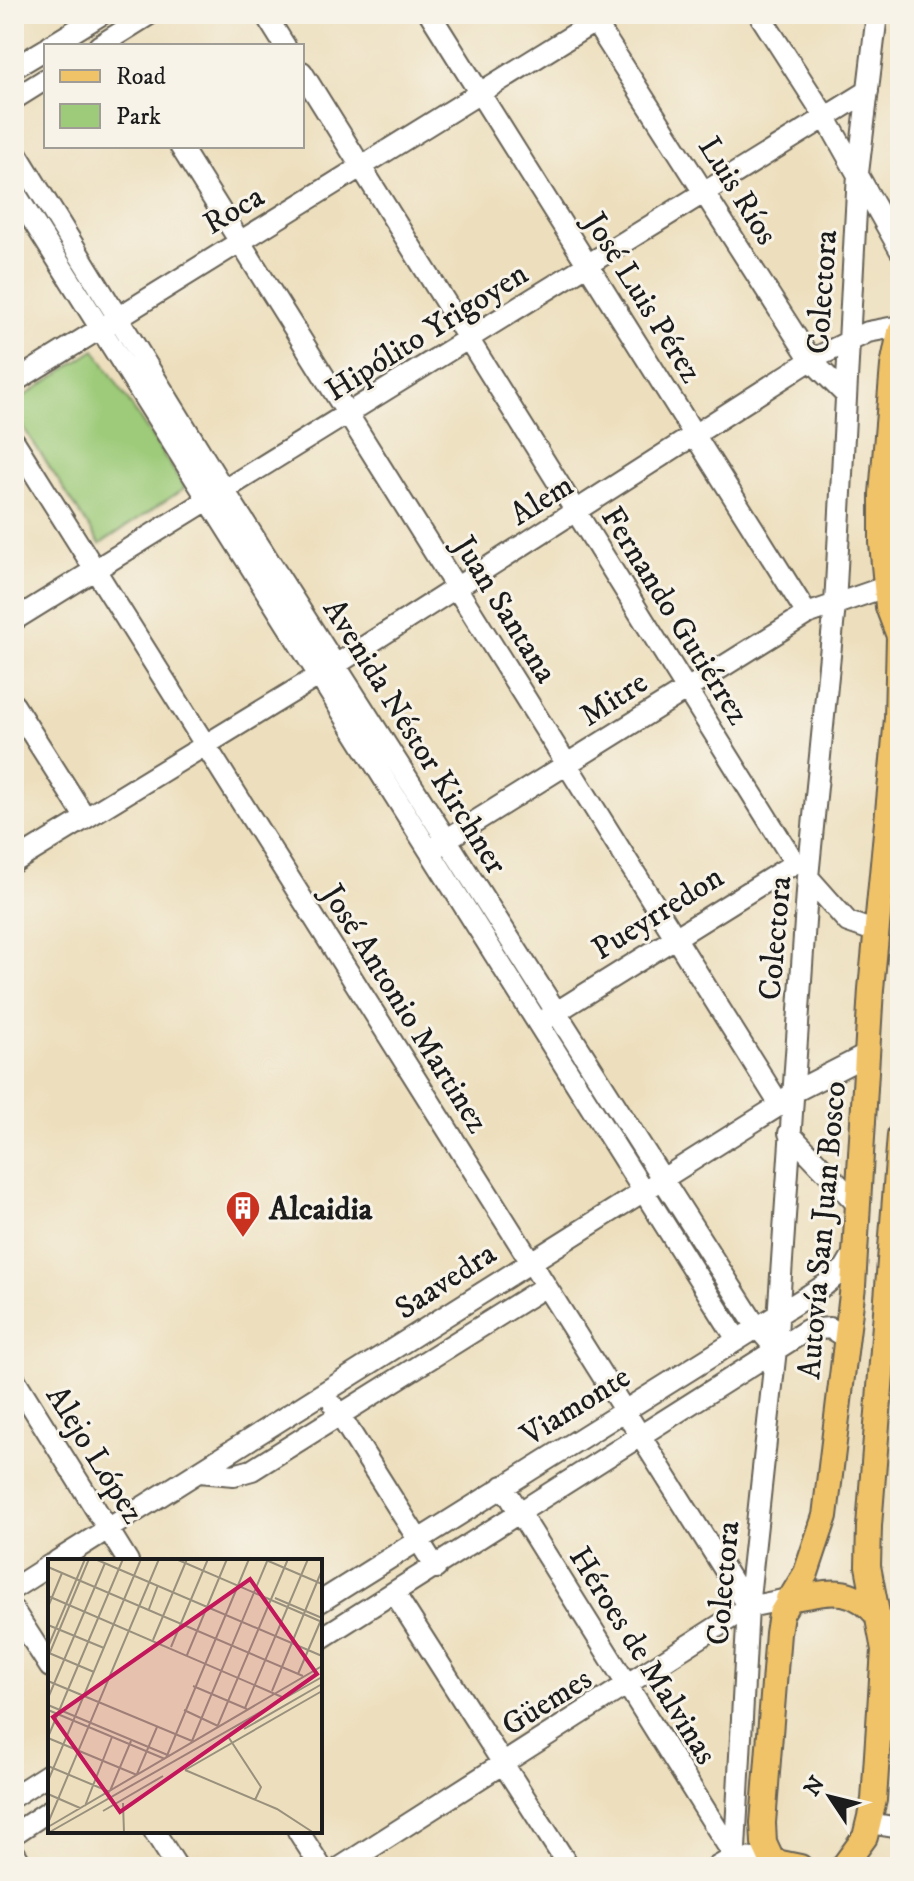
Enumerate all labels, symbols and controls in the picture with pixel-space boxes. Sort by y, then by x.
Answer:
legend [44,44,304,148]
text: Road [116,62,166,92]
text: Park [116,102,161,132]
street label: Luis Ríos [689,130,786,253]
street label: Roca [196,177,272,244]
street label: José Luis Pérez [573,203,711,391]
street label: Colectora [799,228,847,356]
street label: Hipólito Yrigoyen [318,254,536,411]
street label: Alem [503,466,581,535]
street label: Fernando Gutiérrez [591,500,758,733]
street label: Juan Santana [442,527,565,691]
street label: Avenida Néstor Kirchner [313,592,515,882]
street label: Mitre [573,663,656,736]
street label: Pueyrredon [585,857,732,970]
street label: Colectora [751,874,801,1002]
street label: José Antonio Martinez [310,875,497,1141]
street label: Autovía San Juan Bosco [790,1080,856,1381]
building icon: Alcaidia [224,1189,262,1239]
place label: Alcaidia [268,1190,373,1230]
street label: Saavedra [388,1234,505,1329]
street label: Viamonte [513,1358,638,1456]
street label: Alejo López [36,1379,152,1532]
street label: Colectora [699,1519,749,1647]
street label: Héroes de Malvinas [559,1540,725,1772]
inset map [48,1559,322,1833]
street label: Güemes [495,1660,600,1746]
north arrow [790,1757,870,1837]
text: N [799,1771,831,1802]

